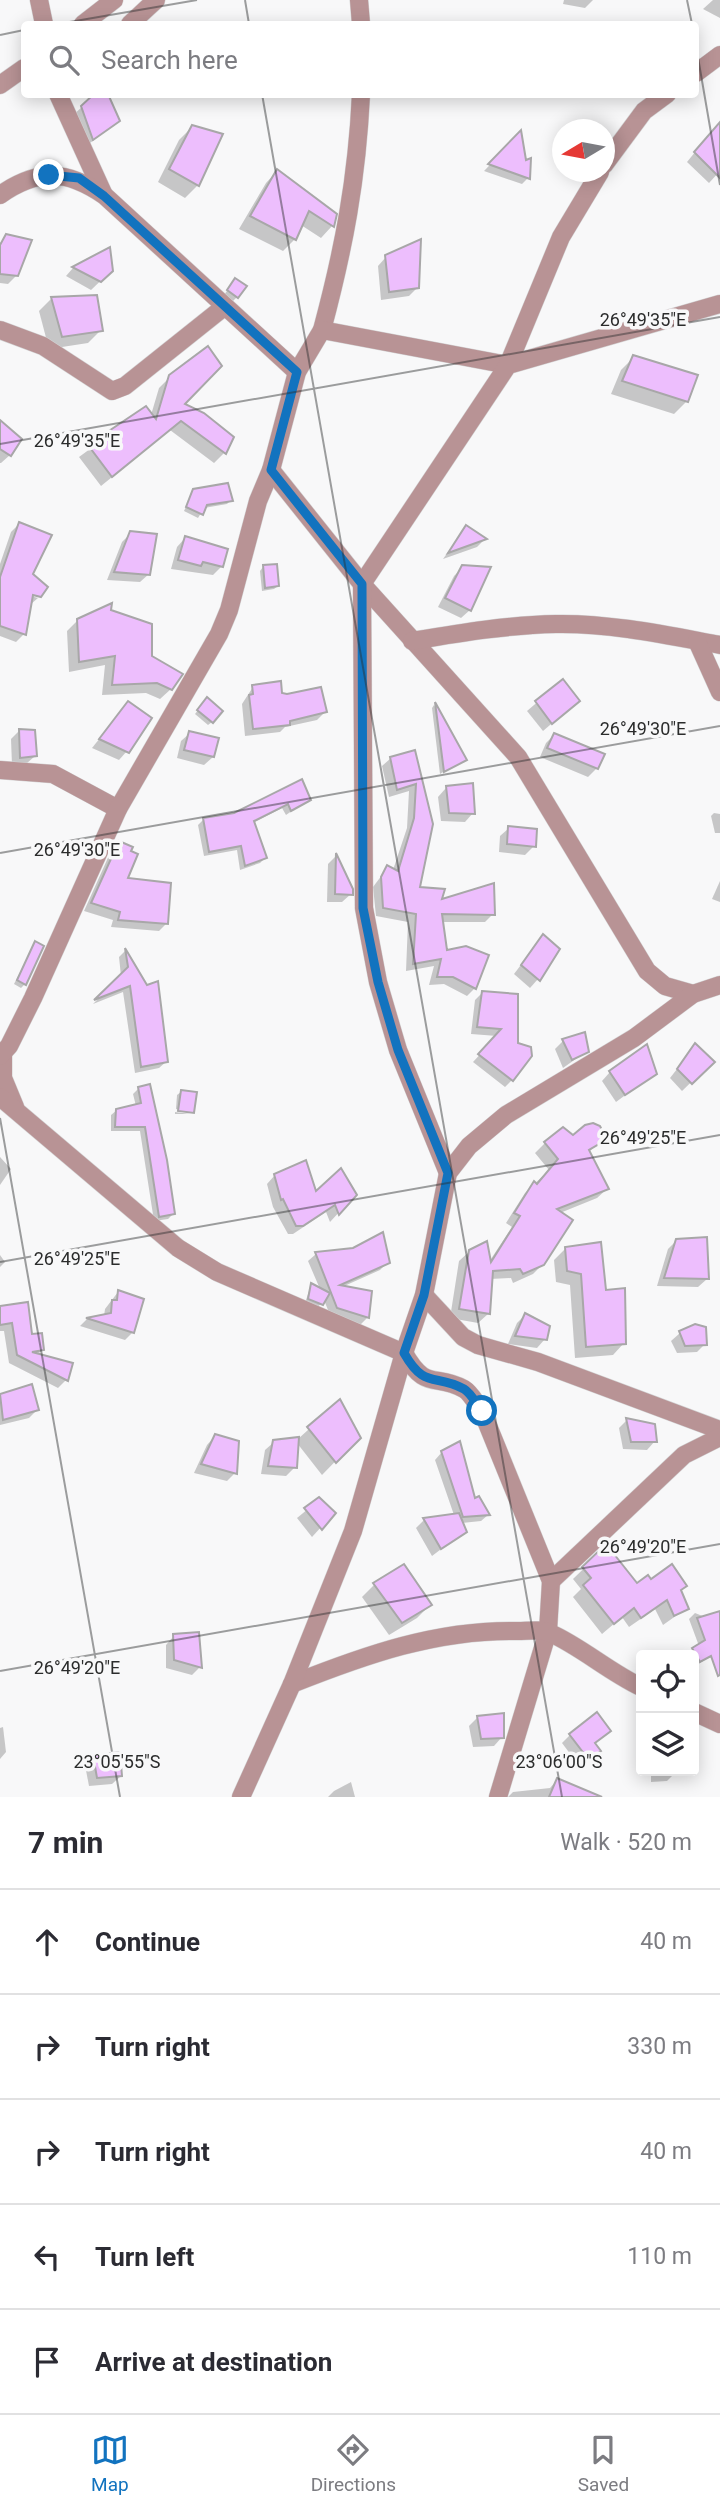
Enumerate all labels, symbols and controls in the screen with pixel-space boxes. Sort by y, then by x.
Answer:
search box [21,21,699,98]
icon: search [45,41,83,79]
text: Search here [101,45,238,75]
north arrow [552,119,615,182]
route end [33,159,64,190]
text: 26°49'35"E [600,309,686,330]
text: 26°49'35"E [34,430,120,451]
text: 26°49'30"E [600,718,686,739]
text: 26°49'30"E [34,839,120,860]
text: 26°49'25"E [600,1127,686,1148]
text: 26°49'25"E [34,1248,120,1269]
route start [466,1395,497,1426]
text: 26°49'20"E [600,1536,686,1557]
map controls [636,1650,699,1776]
button: locate [636,1650,699,1713]
text: 26°49'20"E [34,1657,120,1678]
button: layers [636,1713,699,1776]
text: 23°05'55"S [73,1751,161,1772]
text: 23°06'00"S [515,1751,603,1772]
text: 7 min [28,1825,103,1860]
text: Walk · 520 m [560,1829,692,1856]
icon: ahead [28,1923,66,1961]
text: Continue [95,1927,200,1957]
text: 40 m [640,1928,692,1955]
icon: right [28,2028,66,2066]
text: Turn right [95,2032,210,2062]
text: 330 m [627,2033,692,2060]
icon: right [28,2133,66,2171]
text: Turn right [95,2137,210,2167]
text: 40 m [640,2138,692,2165]
icon: left [28,2238,66,2276]
text: Turn left [95,2242,194,2272]
text: 110 m [627,2243,692,2270]
icon: arrive [28,2343,66,2381]
text: Arrive at destination [95,2347,332,2377]
tab: Map [91,2431,129,2496]
tab: Directions [311,2431,396,2496]
tab: Saved [578,2431,629,2496]

